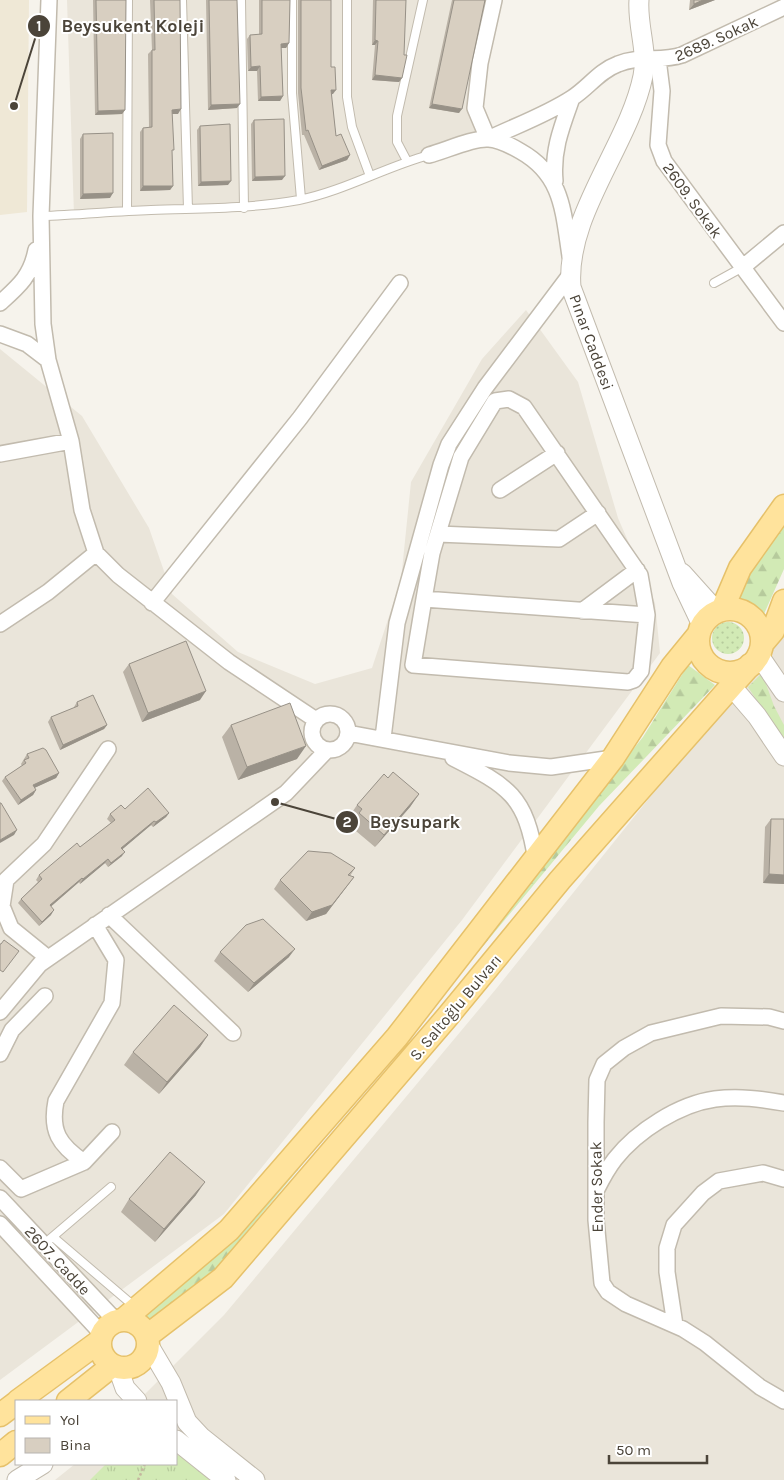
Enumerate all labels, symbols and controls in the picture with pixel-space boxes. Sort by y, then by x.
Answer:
callout: Beysukent Koleji [27,9,215,42]
street label: 2689. Sokak [671,12,761,65]
text: Beysukent Koleji [61,15,205,37]
text: 1 [36,17,42,35]
street label: 2609. Sokak [659,159,726,242]
street label: Pınar Caddesi [565,292,618,393]
callout: Beysupark [335,806,470,839]
text: Beysupark [370,811,460,833]
text: 2 [342,813,352,831]
street label: S. Saltoğlu Bulvarı [406,950,505,1064]
street label: Ender Sokak [586,1141,607,1233]
street label: 2607. Cadde [21,1222,95,1299]
legend [15,1400,178,1465]
text: Yol [60,1411,80,1429]
scale bar [609,1432,706,1464]
text: Bina [60,1436,91,1454]
text: 50 m [616,1441,651,1459]

